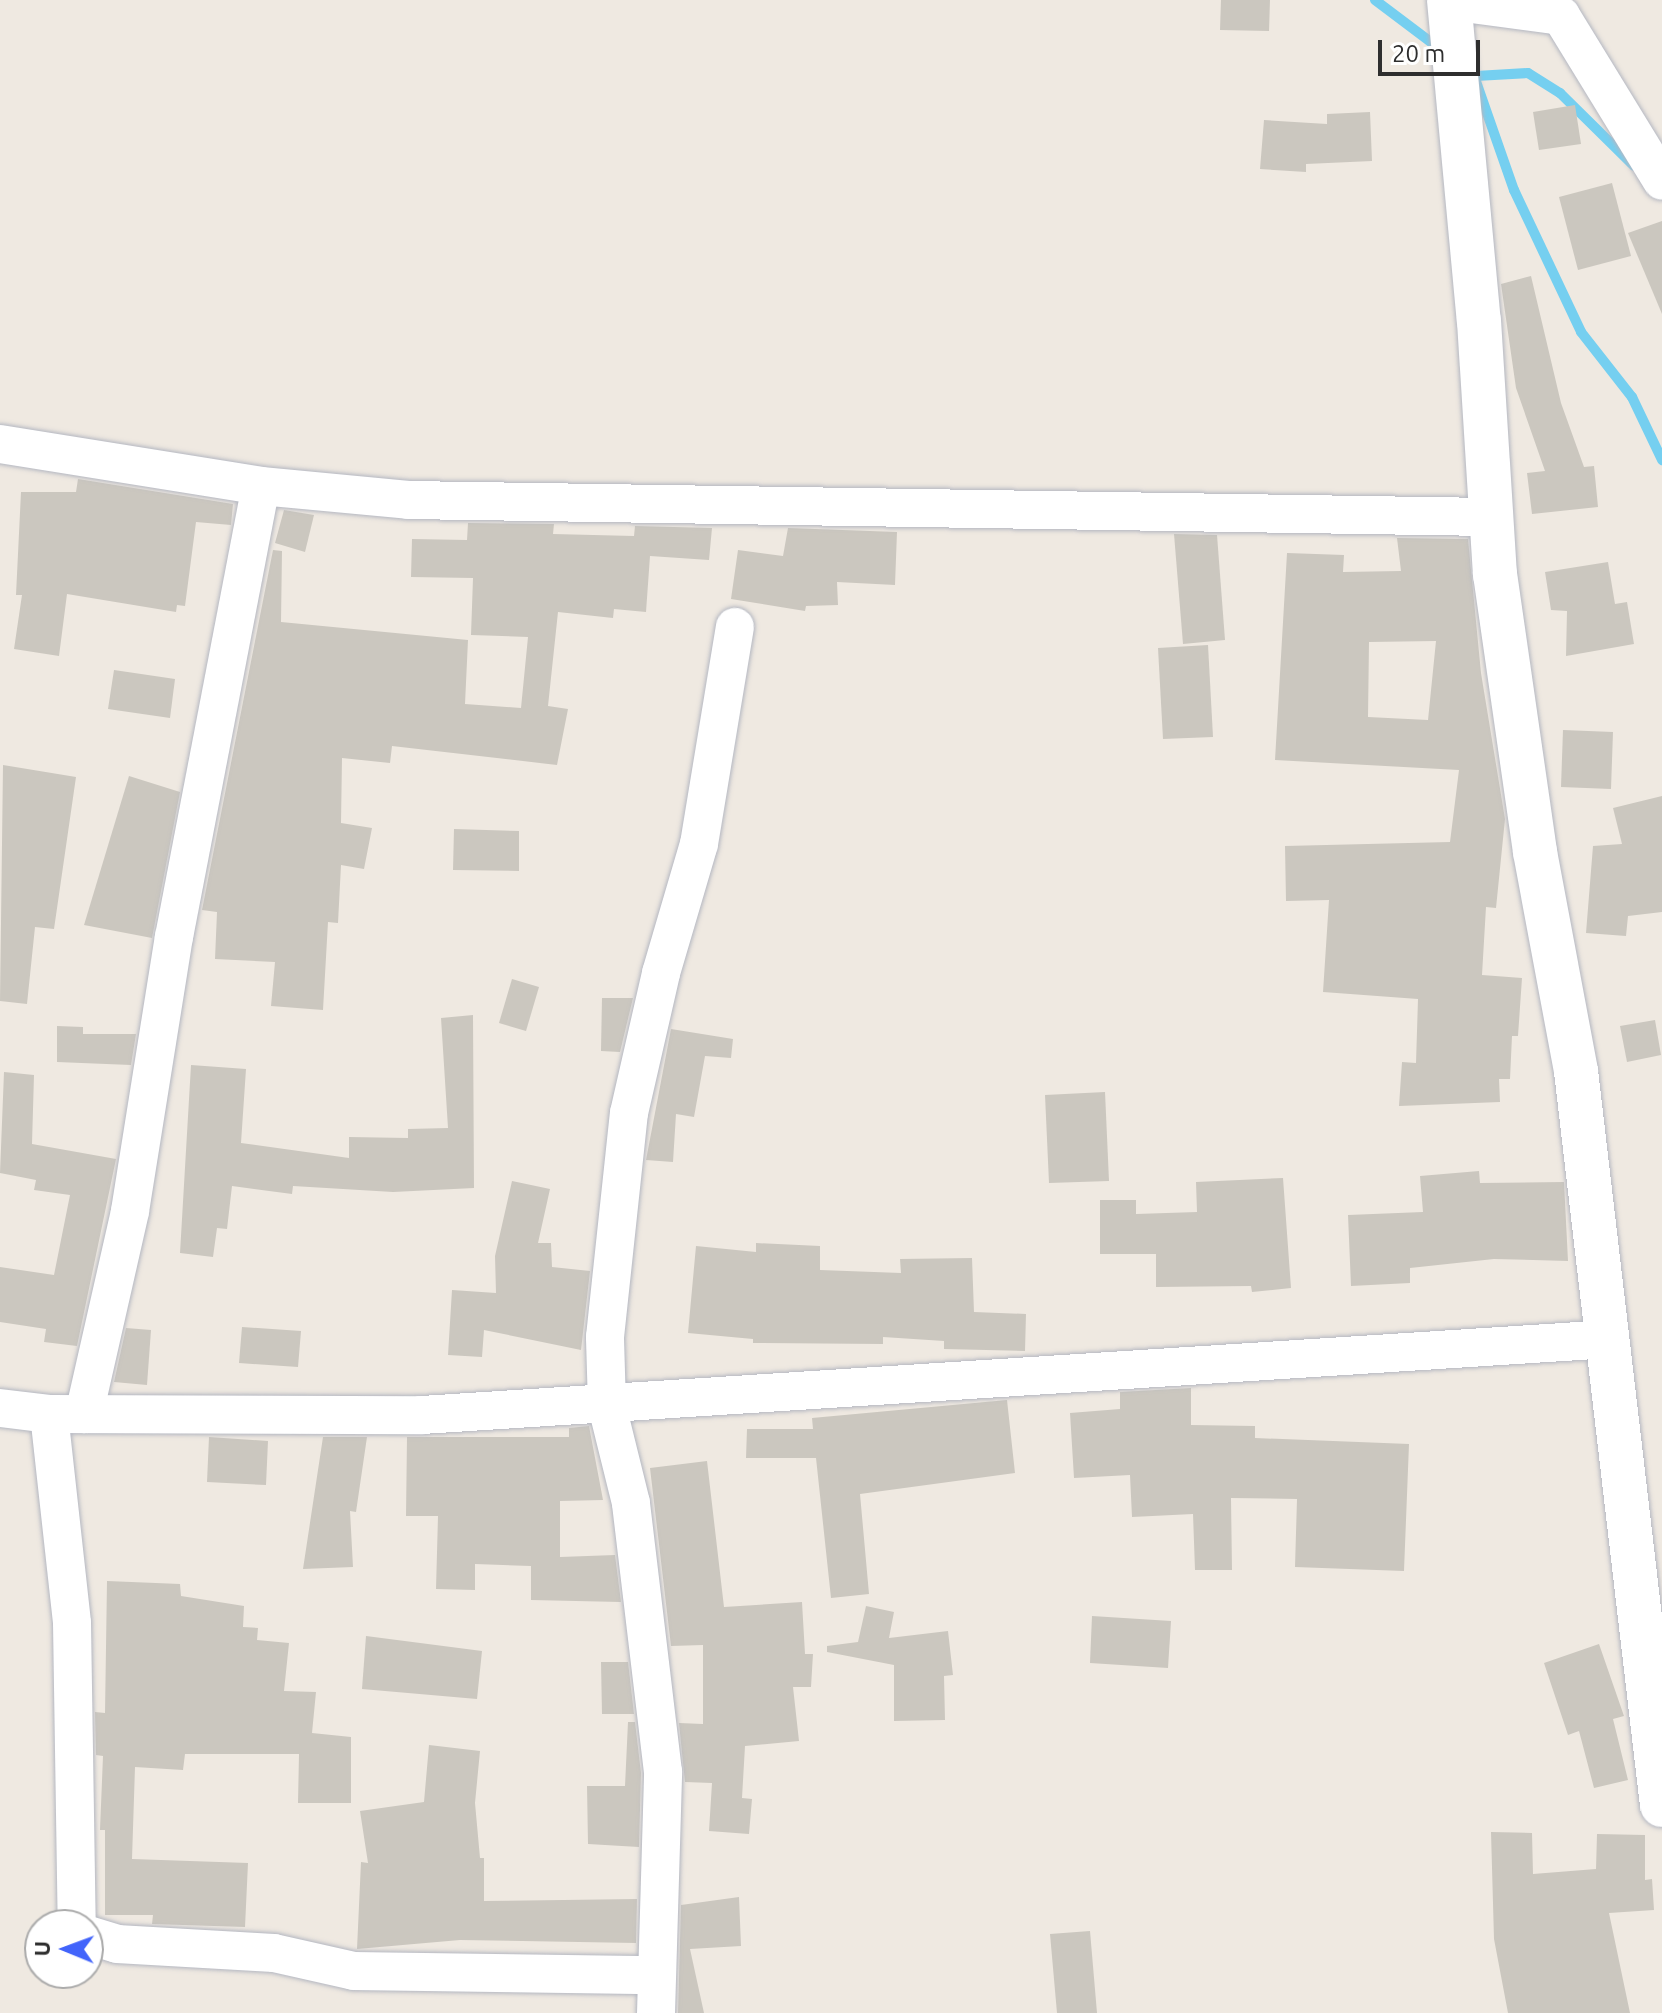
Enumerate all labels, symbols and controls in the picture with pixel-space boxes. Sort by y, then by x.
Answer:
scale bar [1382,24,1484,74]
text: 20 m [1392,40,1445,67]
north arrow [24,1909,104,1989]
text: U [29,1941,54,1957]

